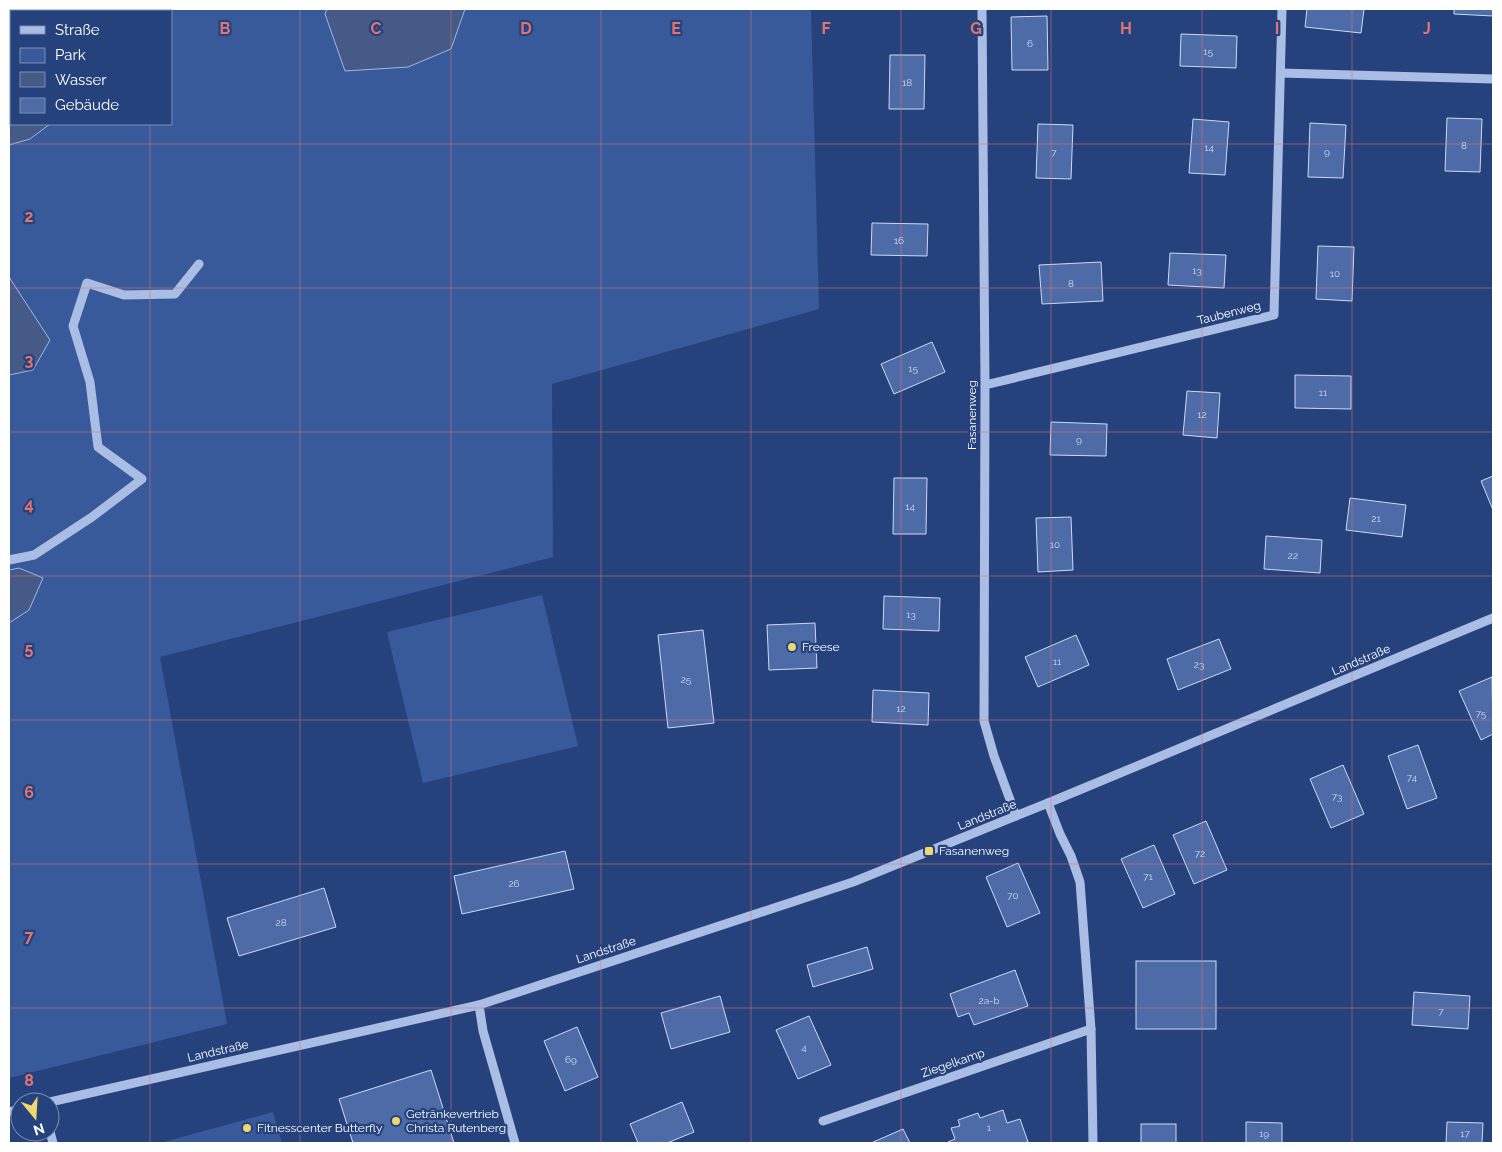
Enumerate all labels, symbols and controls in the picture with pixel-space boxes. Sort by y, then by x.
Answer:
legend [10,10,172,125]
text: B [220,19,231,38]
text: C [371,19,382,38]
text: D [520,19,532,38]
text: E [671,19,681,38]
text: F [821,19,831,38]
text: G [970,19,982,38]
text: H [1120,19,1132,38]
text: I [1275,19,1279,38]
text: J [1423,19,1431,38]
text: Straße [55,21,100,39]
house number: 6 [1027,38,1033,49]
text: Park [55,46,86,64]
house number: 15 [1203,46,1213,57]
text: Wasser [55,71,107,89]
house number: 18 [902,77,912,88]
text: Gebäude [55,96,119,114]
house number: 8 [1461,140,1467,151]
house number: 14 [1204,142,1214,153]
house number: 9 [1324,146,1330,157]
house number: 7 [1051,147,1057,158]
text: 2 [24,207,34,226]
house number: 16 [894,235,904,246]
house number: 13 [1192,265,1202,276]
house number: 10 [1330,268,1340,279]
house number: 8 [1068,278,1074,289]
street label: Taubenweg [1196,298,1262,328]
text: 3 [25,351,34,370]
house number: 15 [908,363,918,374]
street label: Fasanenweg [965,380,979,450]
house number: 11 [1319,387,1328,398]
house number: 12 [1197,409,1207,420]
house number: 9 [1076,434,1082,445]
text: 4 [24,495,34,514]
house number: 14 [905,501,915,512]
house number: 21 [1371,513,1381,524]
house number: 10 [1050,539,1060,550]
house number: 22 [1288,550,1298,561]
house number: 13 [906,609,916,620]
text: 5 [25,639,34,658]
place label: Freese [802,640,840,654]
marker: Freese [786,641,798,653]
street label: Landstraße [1330,641,1392,679]
house number: 11 [1053,656,1062,667]
house number: 23 [1194,659,1204,670]
house number: 25 [681,674,692,685]
house number: 12 [896,703,906,714]
house number: 75 [1476,708,1487,719]
house number: 74 [1407,772,1418,783]
text: 6 [24,783,34,802]
house number: 73 [1332,791,1342,802]
street label: Landstraße [956,797,1018,833]
place label: Fasanenweg [939,844,1009,858]
marker: Fasanenweg [923,845,935,857]
house number: 72 [1195,848,1205,859]
house number: 71 [1143,871,1154,882]
house number: 26 [508,878,520,889]
house number: 70 [1007,890,1019,901]
house number: 28 [275,917,287,928]
text: 7 [25,927,34,946]
street label: Landstraße [574,934,638,966]
house number: 2a-b [978,995,1000,1006]
house number: 7 [1438,1006,1444,1017]
street label: Landstraße [186,1037,250,1065]
house number: 4 [801,1042,807,1053]
street label: Ziegelkamp [919,1046,987,1080]
house number: 69 [565,1054,577,1065]
text: 8 [24,1071,34,1090]
north arrow [10,1092,60,1142]
place label: Getränkevertrieb Christa Rutenberg [406,1107,506,1135]
marker: Getränkevertrieb Christa Rutenberg [390,1115,402,1127]
text: N [31,1120,47,1139]
place label: Fitnesscenter Butterfly [257,1121,383,1135]
marker: Fitnesscenter Butterfly [241,1122,253,1134]
house number: 1 [987,1122,992,1133]
house number: 19 [1259,1128,1269,1139]
house number: 17 [1460,1128,1470,1139]

